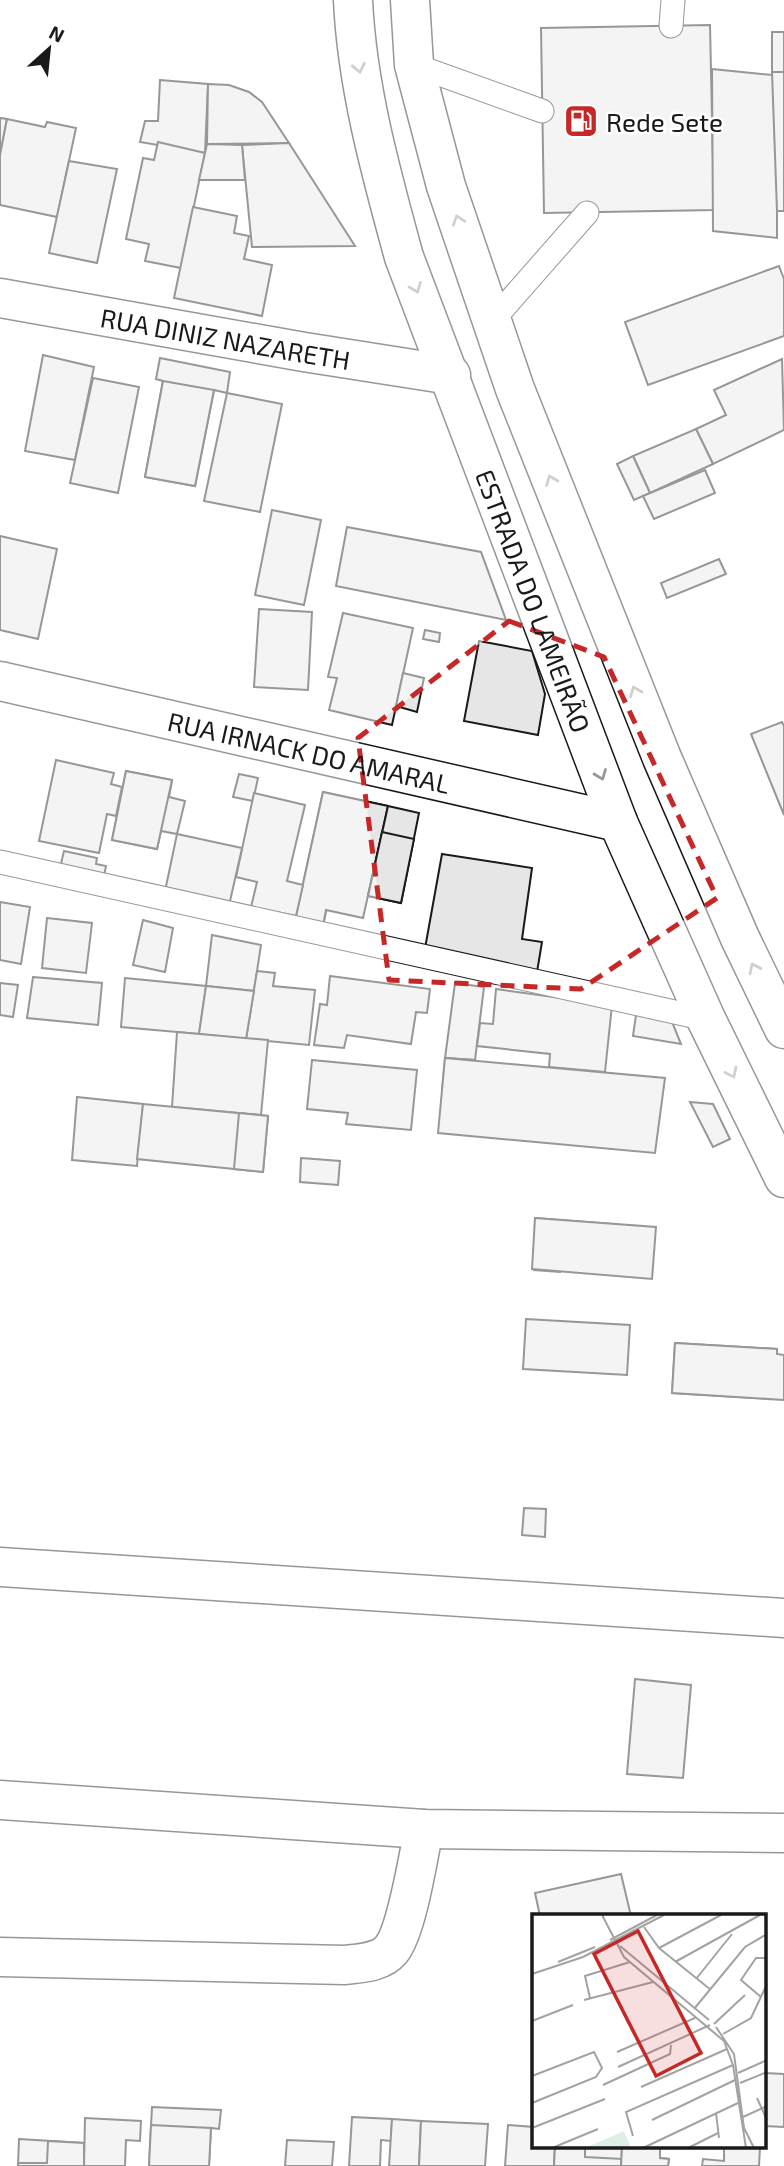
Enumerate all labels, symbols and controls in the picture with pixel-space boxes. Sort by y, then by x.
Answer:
north arrow [14,14,84,84]
text: N [46,20,68,47]
one-way arrow [351,62,366,74]
fuel station icon: Rede Sete [562,102,600,140]
place label: Rede Sete [606,106,723,137]
one-way arrow [452,214,466,226]
one-way arrow [408,281,422,293]
street label: RUA DINIZ NAZARETH [98,301,353,375]
street label: ESTRADA DO LAMEIRÃO [470,465,598,736]
one-way arrow [546,475,560,487]
one-way arrow [630,686,644,698]
street label: RUA IRNACK DO AMARAL [165,704,453,799]
one-way arrow [592,769,606,781]
one-way arrow [749,963,763,975]
one-way arrow [724,1066,738,1078]
inset map [532,1914,766,2148]

